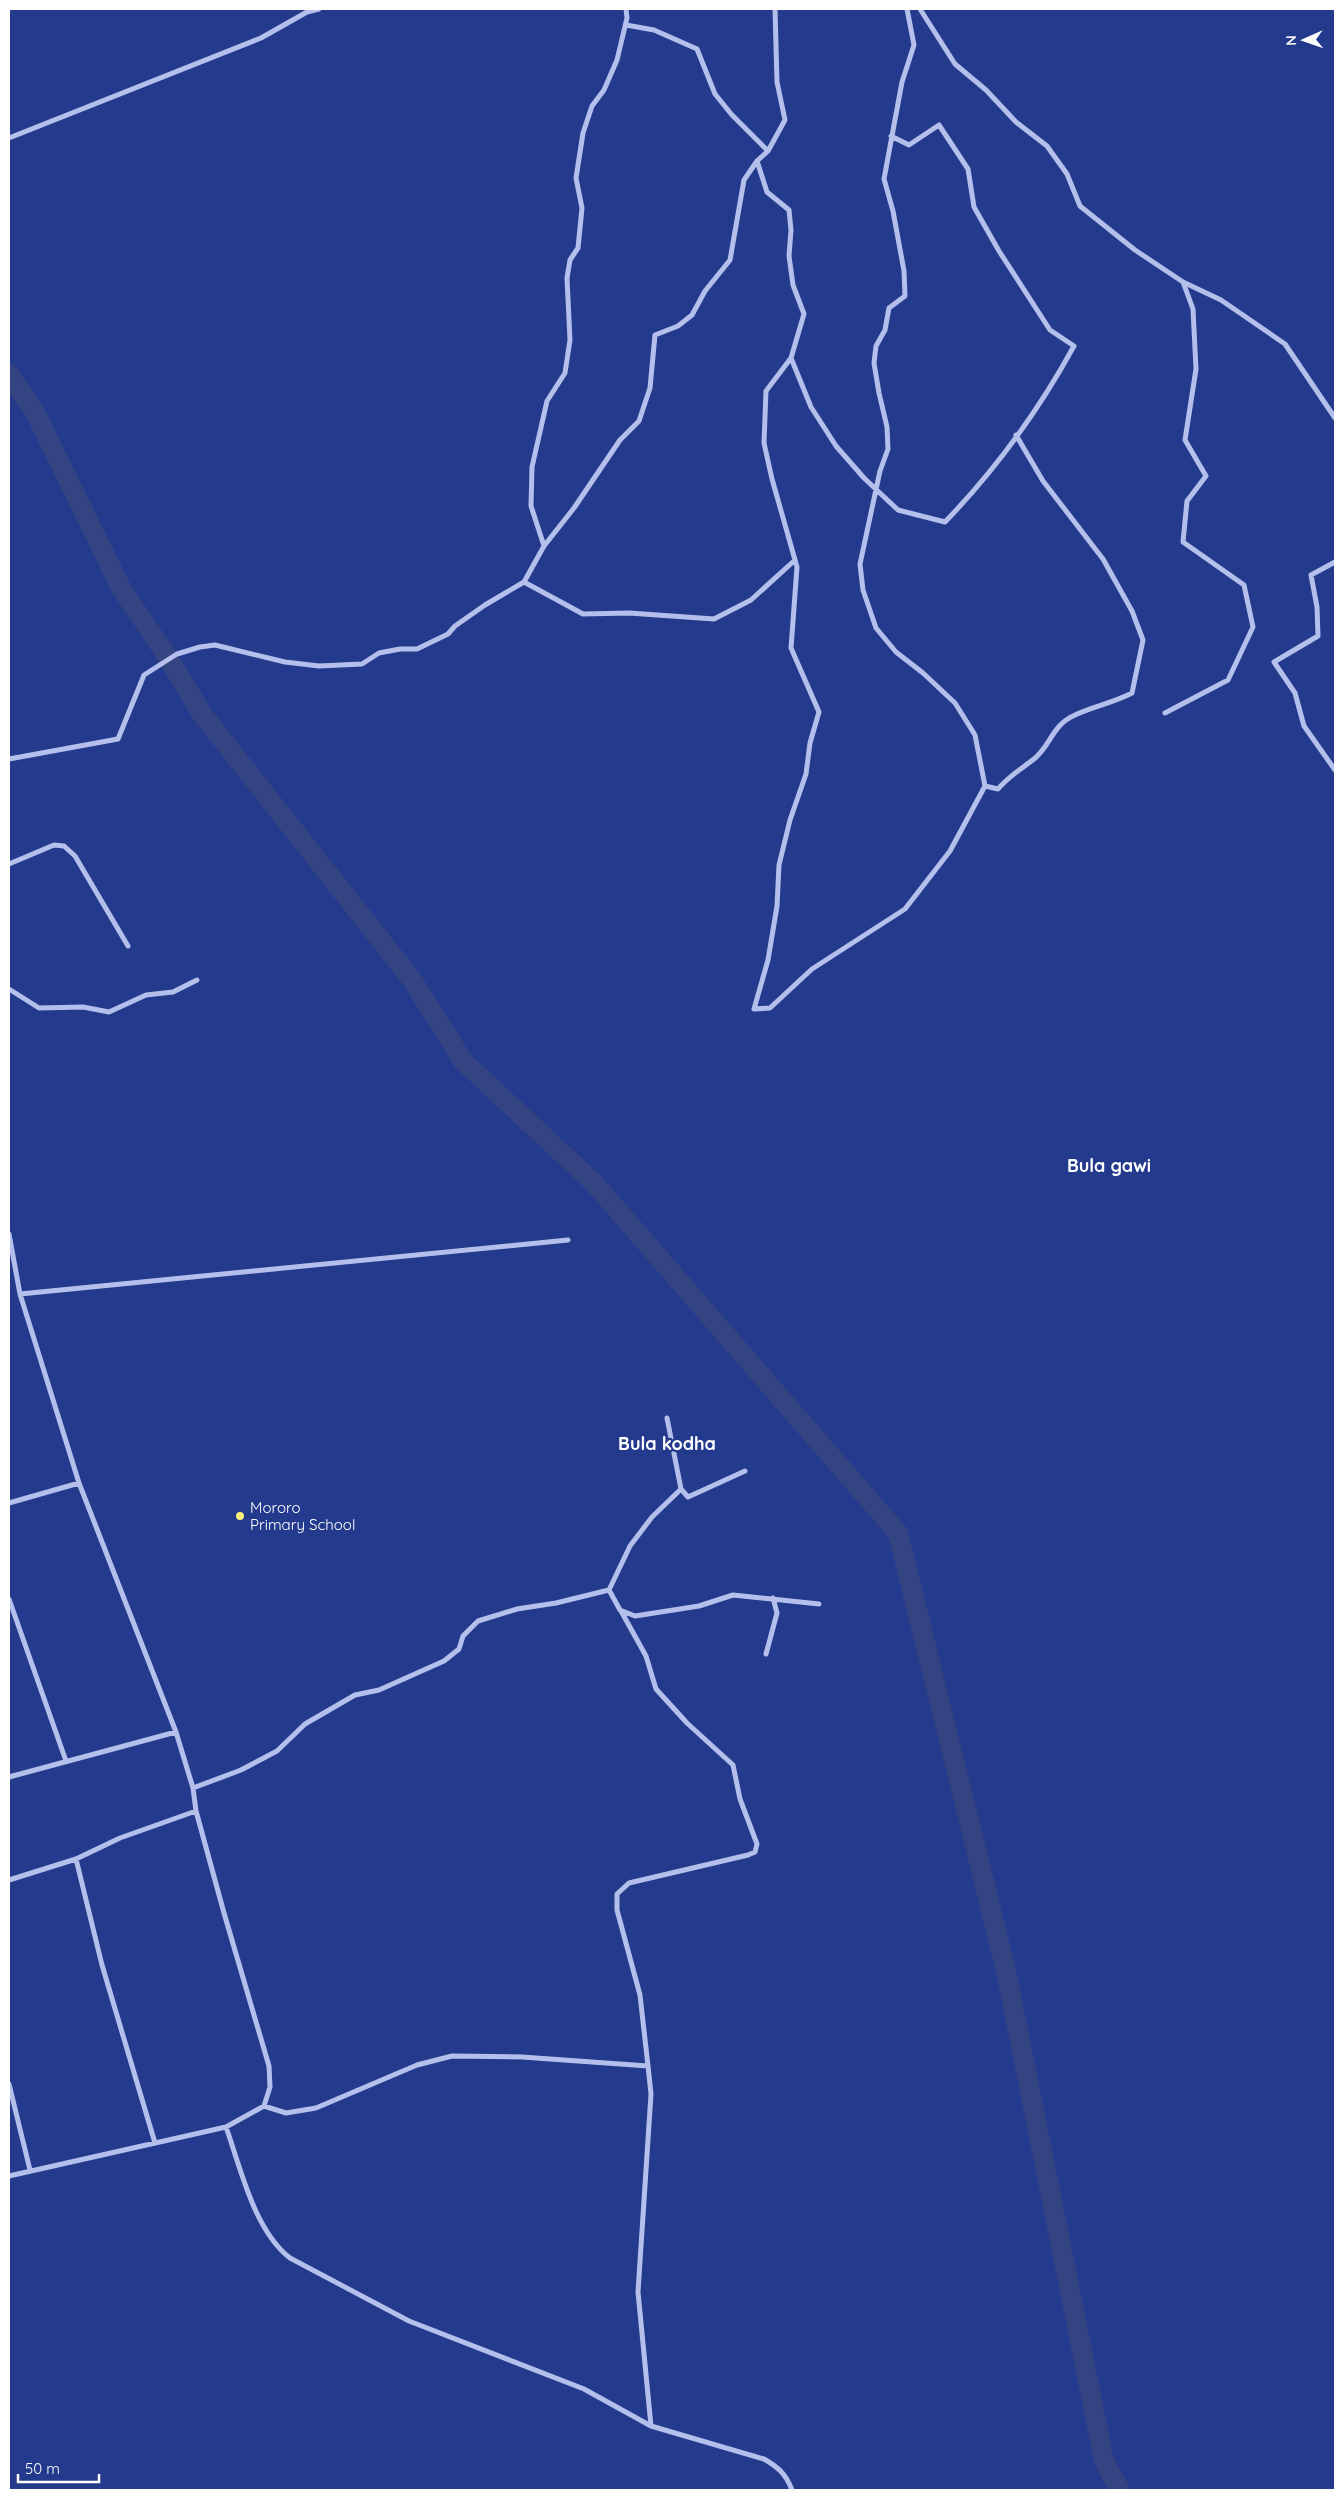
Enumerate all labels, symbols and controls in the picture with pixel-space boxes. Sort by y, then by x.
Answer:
north arrow [1279,15,1329,65]
text: N [1282,35,1300,46]
district label: Bula gawi [1067,1154,1151,1177]
district label: Bula kodha [618,1432,716,1455]
place label: Mororo Primary School [250,1498,355,1534]
marker: Mororo Primary School [234,1510,246,1522]
scale bar [18,2452,99,2484]
text: 50 m [25,2459,60,2478]

